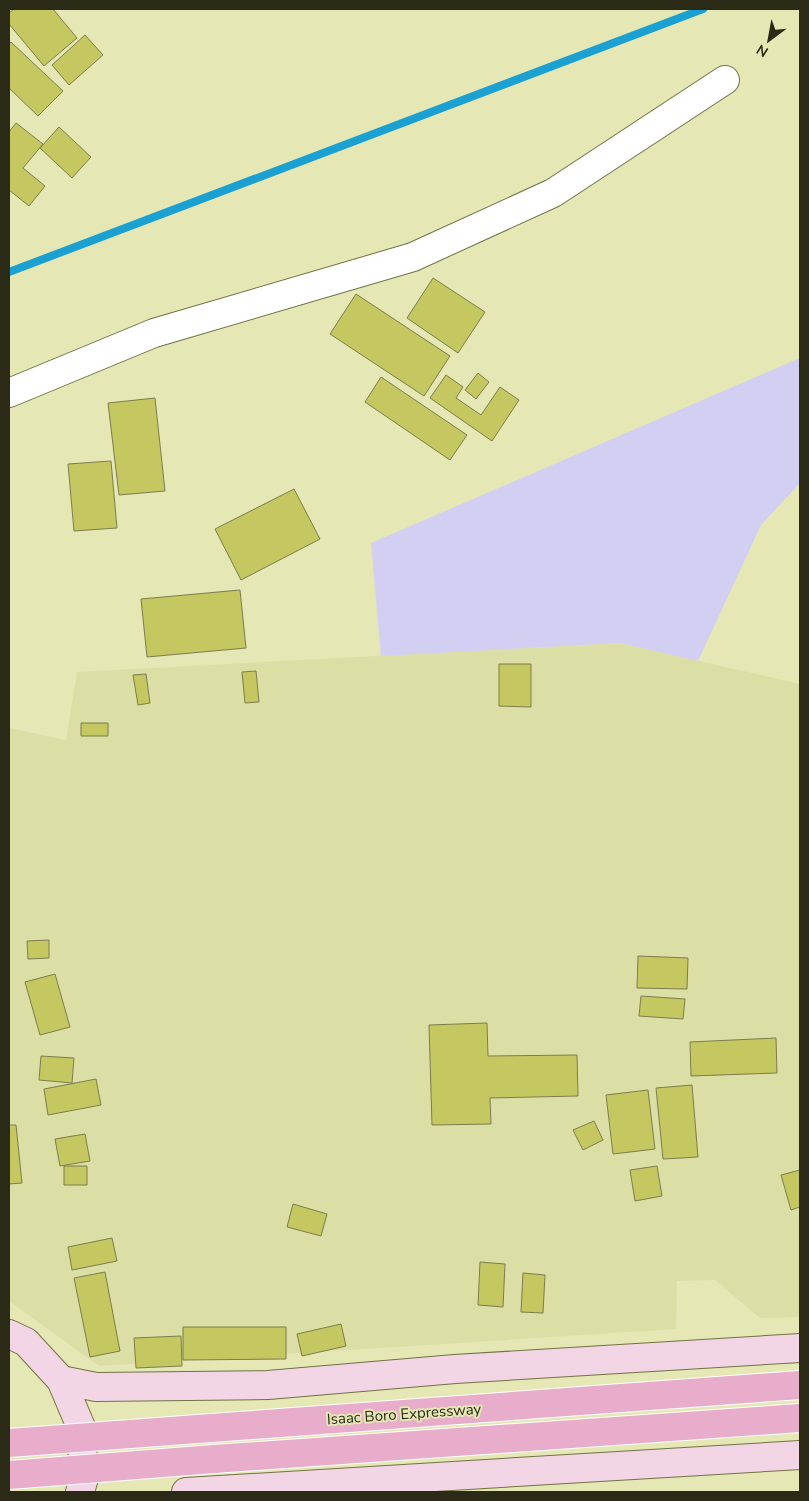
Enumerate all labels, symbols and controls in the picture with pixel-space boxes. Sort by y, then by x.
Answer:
north arrow [744,15,794,65]
text: N [753,40,772,61]
street label: Isaac Boro Expressway [326,1399,482,1429]

